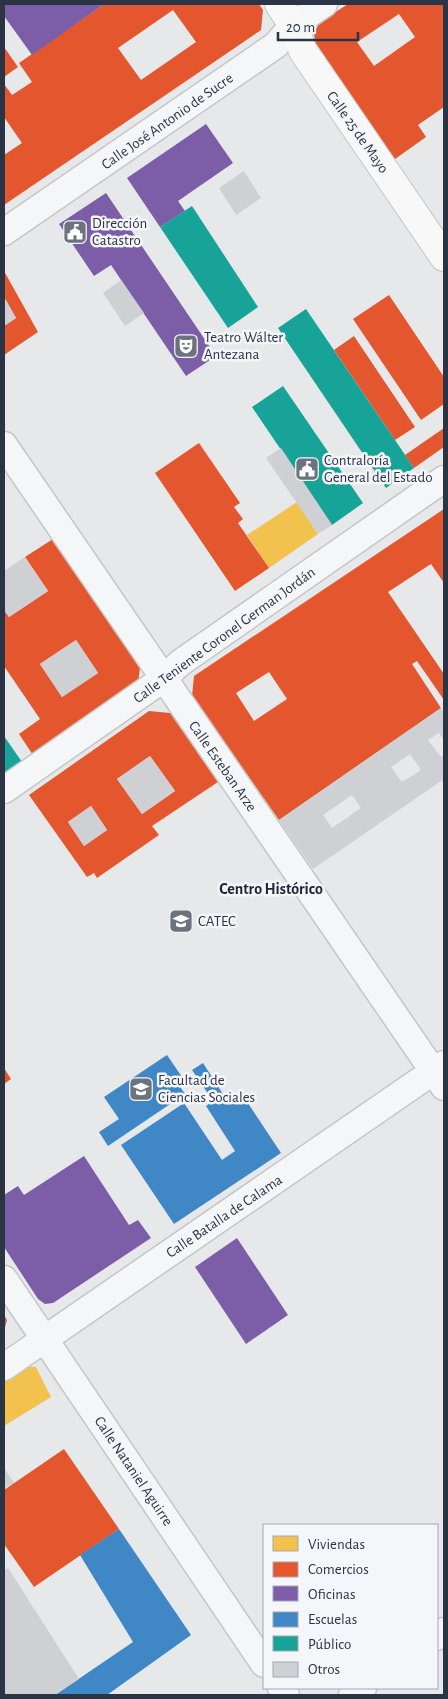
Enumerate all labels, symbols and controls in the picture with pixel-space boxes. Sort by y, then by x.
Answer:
scale bar [278,10,358,42]
text: 20 m [286,20,315,35]
street label: Calle José Antonio de Sucre [99,70,236,172]
street label: Calle 25 de Mayo [324,89,391,176]
place label: Dirección Catastro [92,216,147,248]
public building icon: Dirección Catastro [62,219,88,245]
place label: Teatro Wálter Antezana [204,330,283,362]
theatre icon: Teatro Wálter Antezana [173,333,199,359]
place label: Contraloría General del Estado [324,453,433,485]
public building icon: Contraloría General del Estado [294,456,320,482]
street label: Calle Teniente Coronel German Jordán [131,565,318,706]
street label: Calle Esteban Arze [186,718,259,814]
district label: Centro Histórico [219,881,323,897]
school or university icon: CATEC [168,908,194,934]
place label: CATEC [198,914,236,929]
place label: Facultad de Ciencias Sociales [158,1073,255,1105]
school or university icon: Facultad de Ciencias Sociales [128,1076,154,1102]
street label: Calle Batalla de Calama [164,1172,285,1261]
street label: Calle Nataniel Aguirre [92,1414,176,1529]
legend [263,1524,438,1689]
text: Viviendas [308,1537,365,1552]
text: Comercios [308,1562,369,1577]
text: Oficinas [308,1587,355,1602]
text: Escuelas [308,1612,357,1627]
text: Público [308,1637,351,1652]
text: Otros [308,1662,340,1677]

